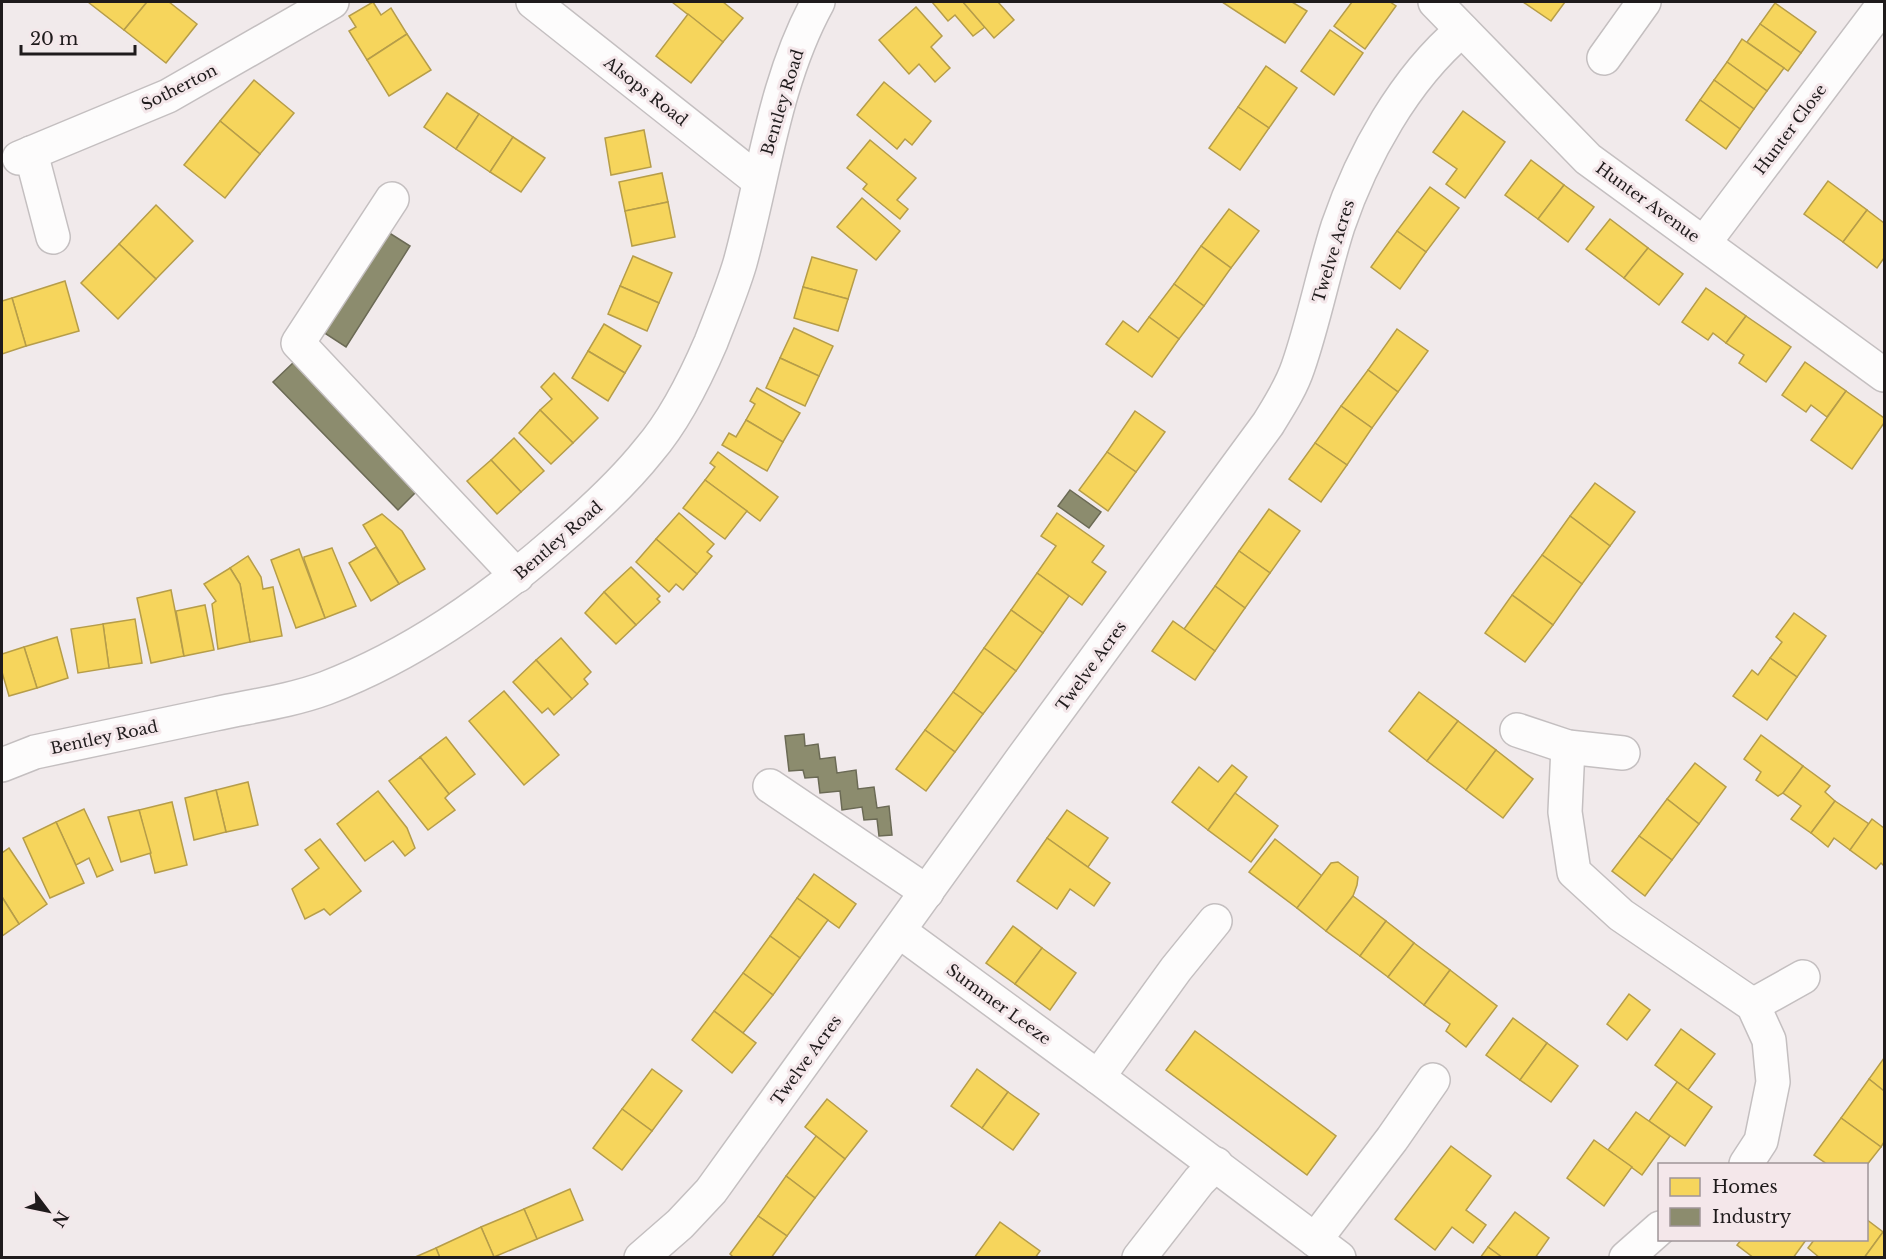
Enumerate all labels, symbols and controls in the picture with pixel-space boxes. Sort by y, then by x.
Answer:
scale bar [21,18,135,56]
text: 20 m [30,28,78,50]
street label: Bentley Road [756,46,808,157]
street label: Alsops Road [599,52,692,130]
street label: Sotherton [138,59,220,115]
street label: Hunter Close [1749,80,1831,178]
street label: Hunter Avenue [1592,158,1704,246]
street label: Twelve Acres [1308,197,1358,305]
street label: Bentley Road [510,496,606,583]
street label: Twelve Acres [1052,617,1130,715]
street label: Bentley Road [48,716,160,758]
street label: Summer Leeze [943,959,1055,1049]
street label: Twelve Acres [767,1011,845,1109]
legend [1658,1163,1868,1241]
text: Homes [1712,1176,1778,1198]
north arrow [18,1181,78,1241]
text: Industry [1712,1206,1792,1228]
text: N [48,1207,73,1231]

